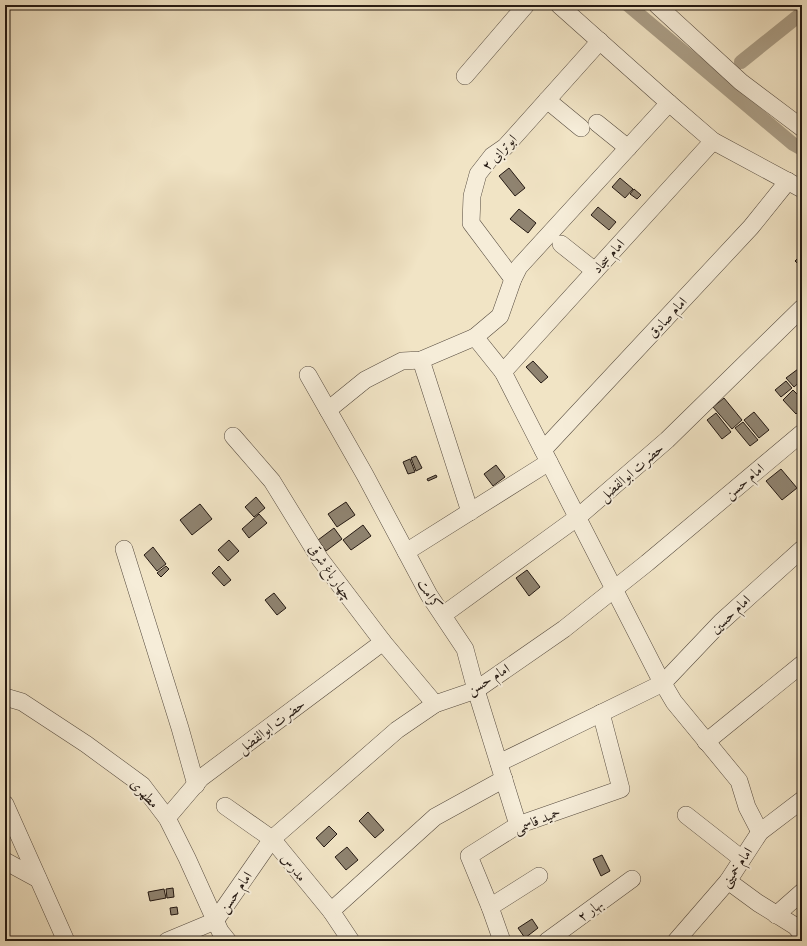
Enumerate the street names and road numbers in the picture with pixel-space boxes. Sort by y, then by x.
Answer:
street label: ابوترابی ۲ [478,131,521,175]
street label: امام سجاد [589,236,631,280]
street label: امام صادق [644,293,694,344]
street label: حضرت ابوالفضل [595,440,669,507]
street label: امام حسن [721,460,770,506]
street label: چهار باغ شرقی [302,541,356,606]
street label: کرامت [414,576,445,613]
street label: امام حسین [707,592,757,640]
street label: امام حسن [464,660,515,702]
street label: حضرت ابوالفضل [234,695,310,759]
street label: مطهری [127,775,162,812]
street label: حمید قاسمی [511,803,563,838]
street label: امام خمینی [717,844,760,893]
street label: مدرس [277,850,310,885]
street label: امام حسن [215,868,259,919]
street label: بهار ۲ [574,895,607,926]

